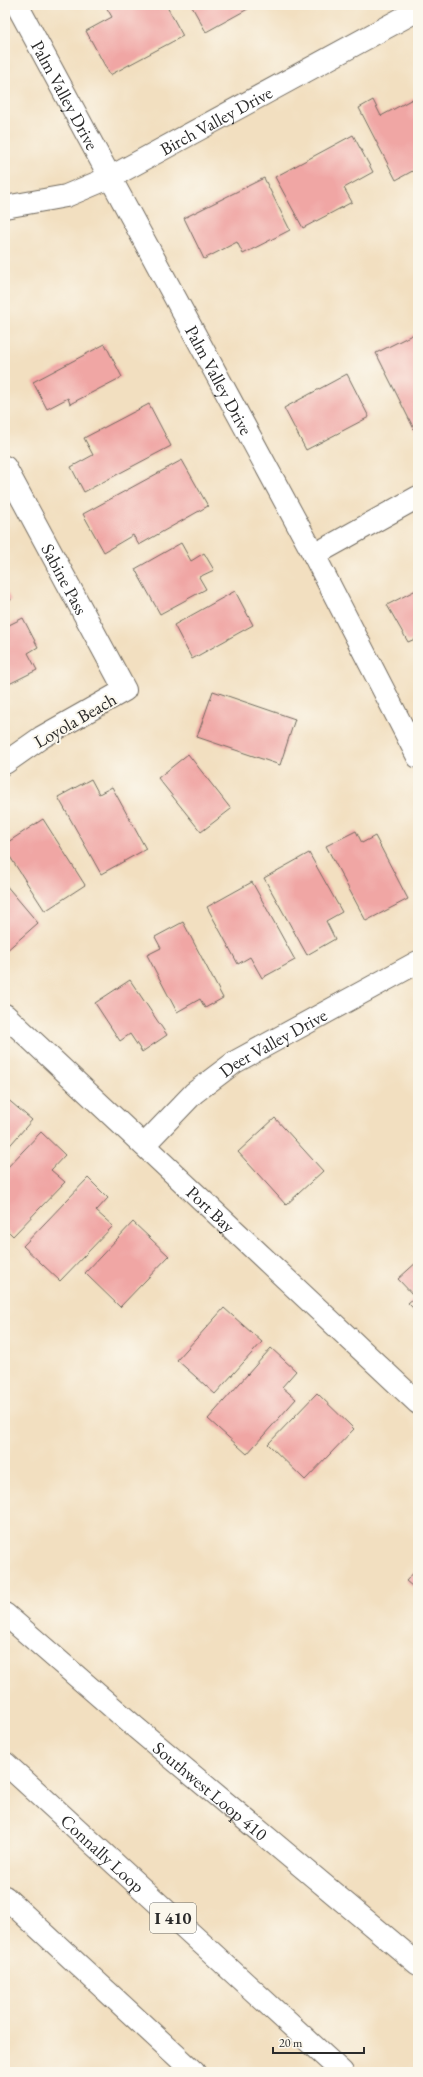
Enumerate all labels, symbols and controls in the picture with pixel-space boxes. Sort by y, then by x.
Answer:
street label: Palm Valley Drive [27,36,104,154]
street label: Birch Valley Drive [156,80,276,160]
street label: Palm Valley Drive [180,321,258,439]
street label: Sabine Pass [37,539,94,618]
street label: Loyola Beach [30,687,120,753]
street label: Deer Valley Drive [214,1003,331,1082]
street label: Port Bay [182,1180,241,1237]
street label: Southwest Loop 410 [149,1736,273,1845]
street label: Connally Loop [56,1809,150,1897]
road number: I 410 [150,1903,196,1933]
scale bar [273,2029,364,2055]
text: 20 m [279,2035,303,2051]

